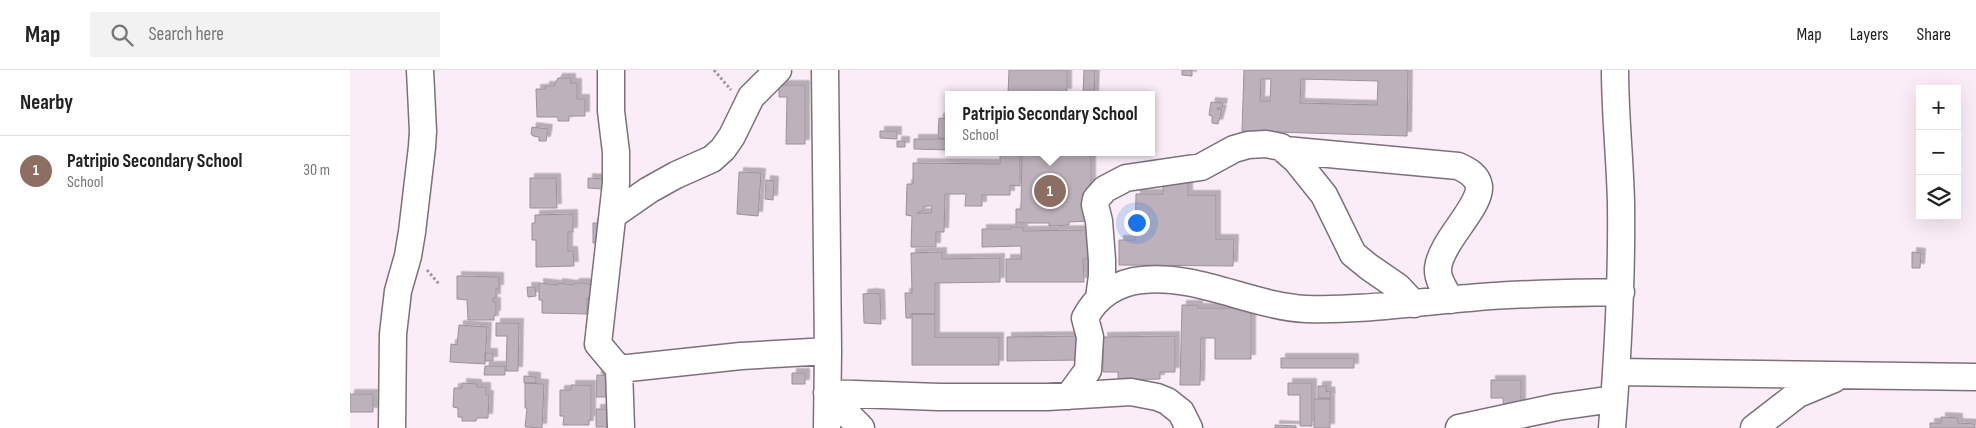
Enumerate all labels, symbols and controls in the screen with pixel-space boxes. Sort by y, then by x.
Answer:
search box [90,12,440,57]
text: Map [25,20,60,49]
icon: search [108,21,136,49]
text: Search here [148,23,224,46]
text: Map [1797,24,1822,45]
text: Layers [1850,24,1889,45]
text: Share [1917,24,1951,45]
map controls [1916,85,1961,220]
button: + [1916,85,1961,130]
text: Nearby [20,90,73,115]
popup [945,91,1155,156]
text: Patripio Secondary School [962,103,1138,126]
text: School [962,126,999,145]
button: − [1916,130,1961,175]
text: Patripio Secondary School [67,150,242,173]
text: 1 [33,161,39,180]
text: 30 m [303,161,330,180]
pin: 1 [1034,172,1066,210]
text: School [67,173,103,192]
button: layers [1916,175,1961,220]
your location [1124,210,1150,236]

